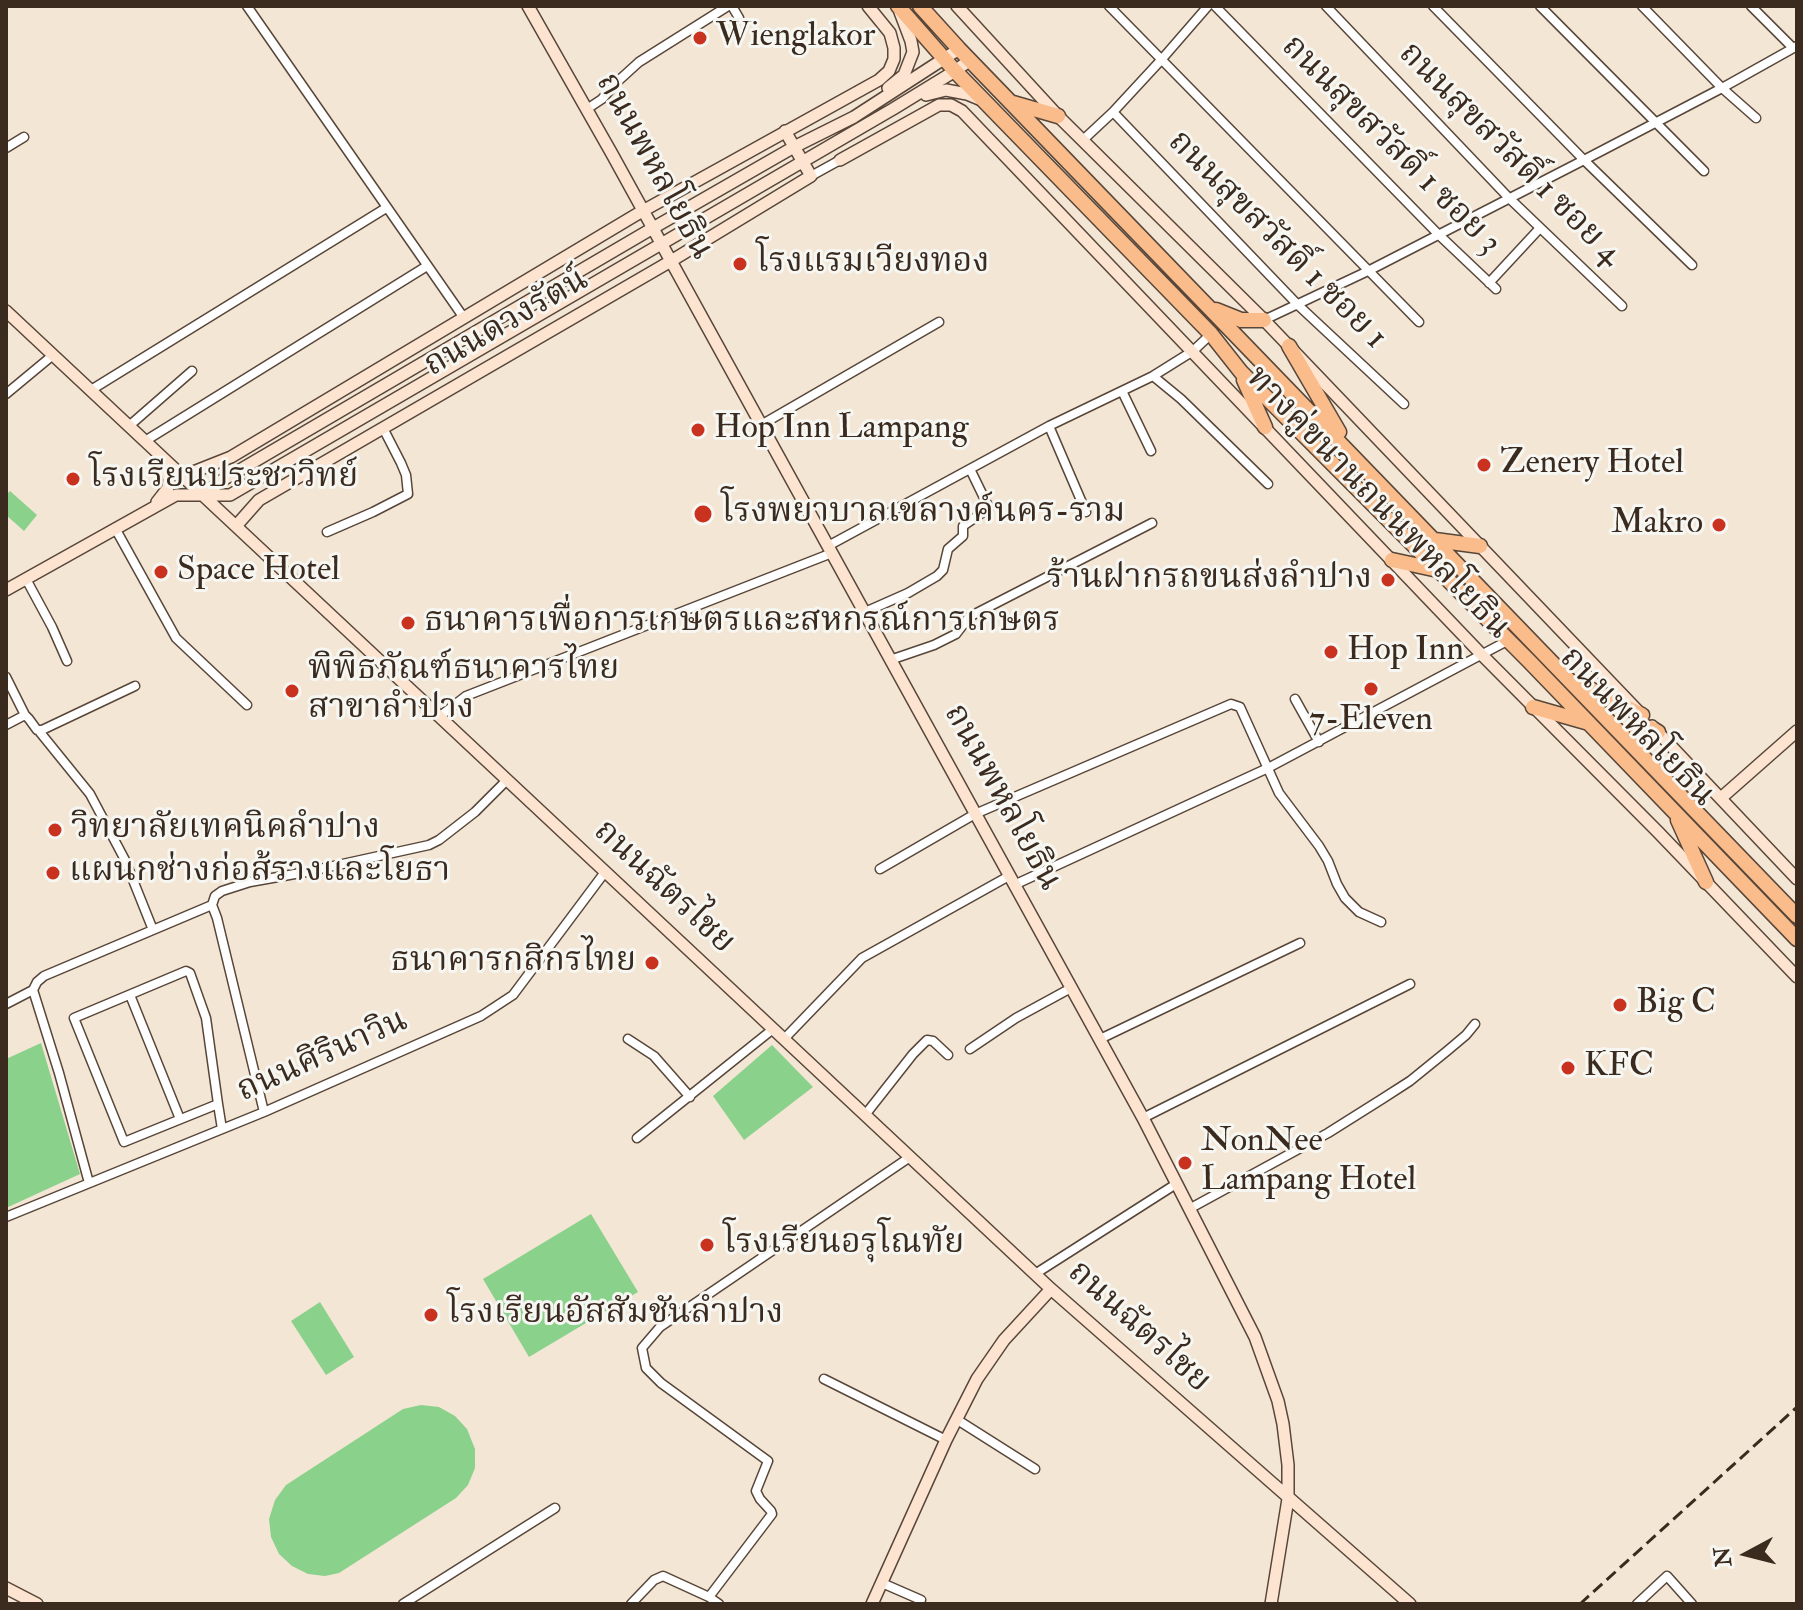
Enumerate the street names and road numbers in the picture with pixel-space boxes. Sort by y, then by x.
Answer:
street label: ถนนสุขสวัสดิ์ 1 ซอย 3 [1272,28,1508,264]
street label: ถนนสุขสวัสดิ์ 1 ซอย 4 [1389,35,1629,275]
street label: ถนนพหลโยธิน [585,67,721,267]
street label: ถนนสุขสวัสดิ์ 1 ซอย 1 [1158,123,1394,359]
street label: ถนนดวงรัตน์ [418,261,596,387]
street label: ทางคู่ขนานถนนพหลโยธิน [1236,359,1518,649]
street label: ถนนพหลโยธิน [1549,639,1723,817]
street label: ถนนพหลโยธิน [933,698,1069,898]
street label: ถนนฉัตรไชย [584,812,742,964]
street label: ถนนศิรินาวิน [231,1001,415,1113]
street label: ถนนฉัตรไชย [1058,1253,1218,1403]

